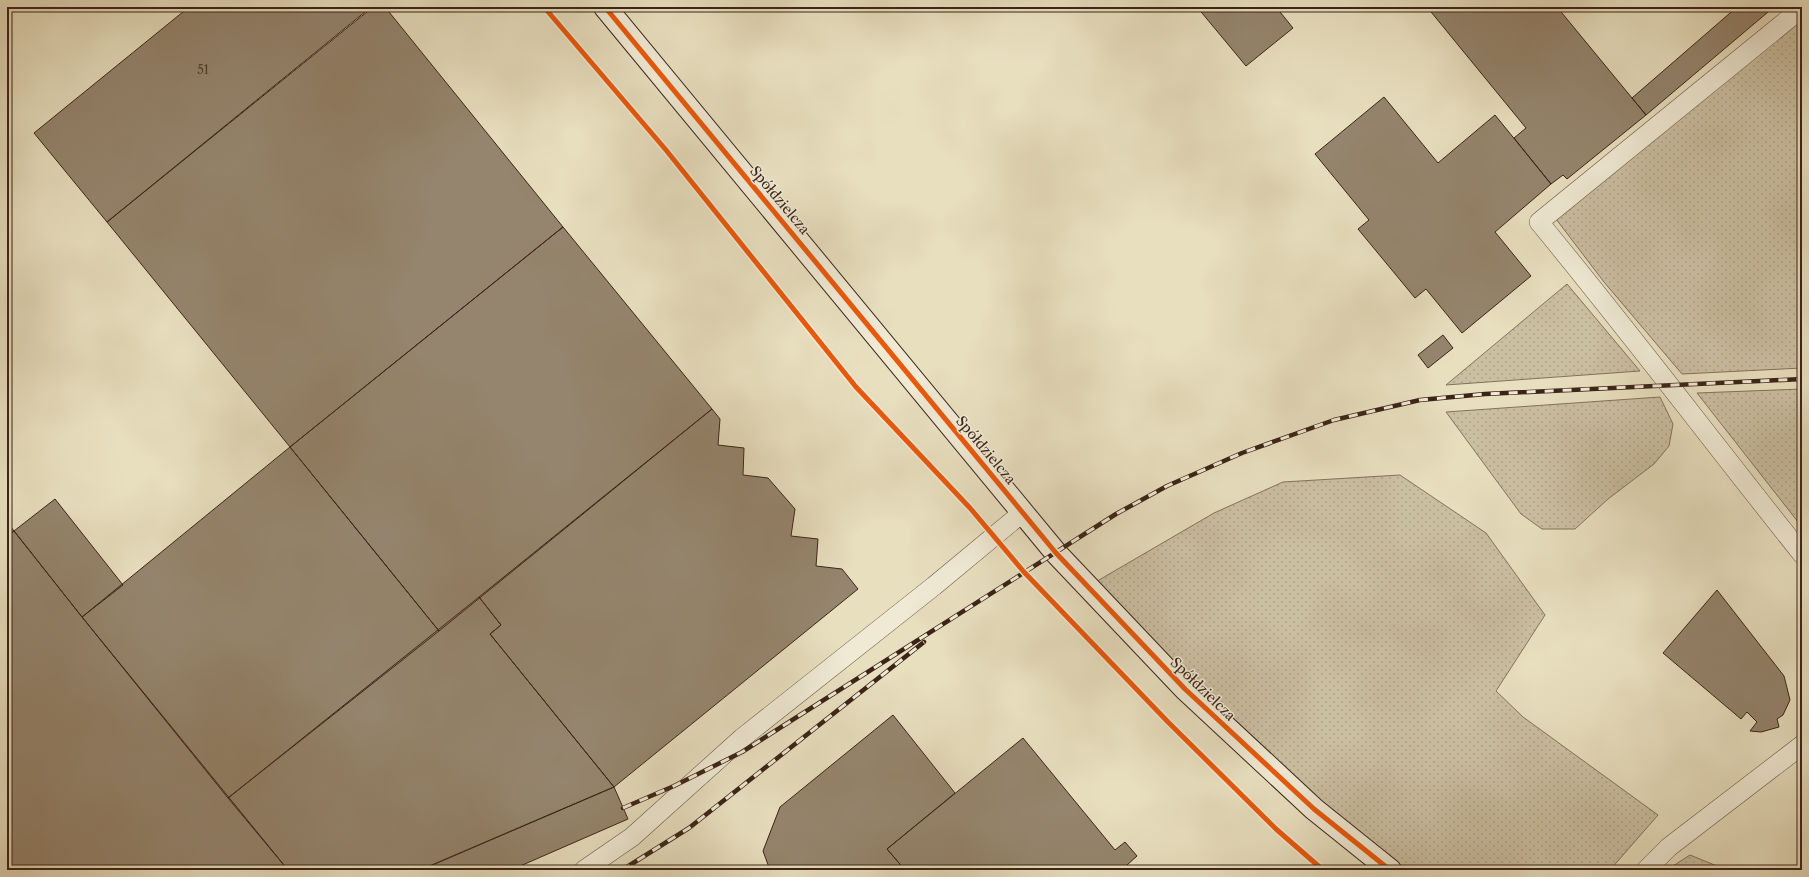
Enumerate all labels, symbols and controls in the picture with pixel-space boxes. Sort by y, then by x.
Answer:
house number: 51 [197,62,209,77]
street label: Spółdzielcza [746,162,814,238]
street label: Spółdzielcza [952,412,1020,488]
street label: Spółdzielcza [1167,653,1240,725]

